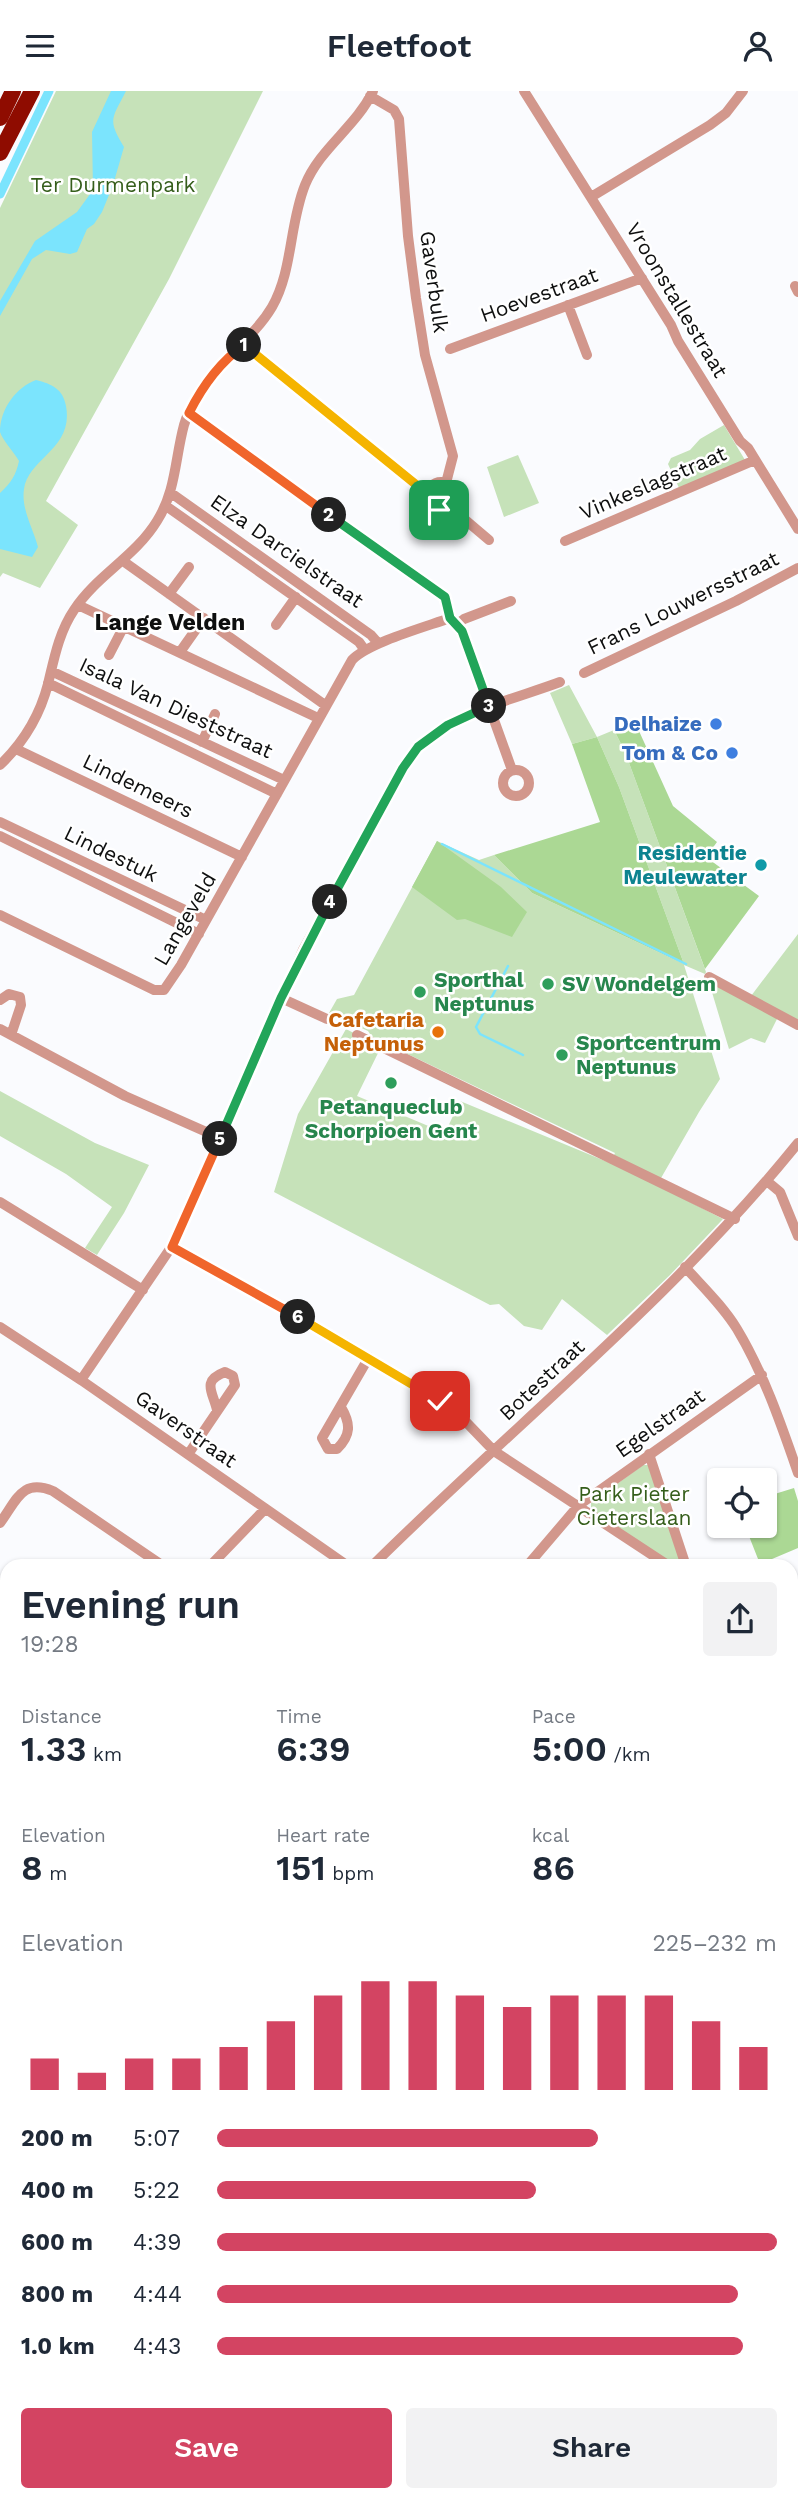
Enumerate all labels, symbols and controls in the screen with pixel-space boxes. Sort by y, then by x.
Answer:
icon: menu [21,27,59,65]
text: Fleetfoot [327,27,471,65]
icon: person [739,27,777,65]
park label: Ter Durmenpark [30,172,196,197]
street label: Vroonstallestraat [621,218,734,382]
street label: Gaverbulk [415,229,454,335]
street label: Hoevestraat [477,262,601,327]
pin: 1 [226,327,262,363]
text: 1 [239,333,248,356]
street label: Vinkeslagstraat [576,440,730,525]
pin [409,480,469,540]
street label: Elza Darcielstraat [206,488,369,613]
icon: arrive [420,491,458,529]
pin: 2 [312,497,346,533]
text: 2 [323,503,334,526]
street label: Frans Louwersstraat [583,545,783,660]
district label: Lange Velden [95,609,245,636]
street label: Isala Van Dieststraat [76,652,277,763]
pin: 3 [472,689,506,723]
text: 3 [483,694,494,717]
place label: Delhaize [614,711,702,736]
marker: Delhaize [708,716,724,732]
place label: Tom & Co [621,740,718,765]
marker: Tom & Co [724,745,740,761]
street label: Lindemeers [79,748,198,823]
street label: Lindestuk [60,820,162,887]
place label: Residentie Meulewater [623,840,747,889]
marker: Residentie Meulewater [753,857,769,873]
street label: Langeveld [148,868,221,970]
pin: 4 [312,885,348,919]
text: 4 [323,890,336,913]
place label: Sporthal Neptunus [434,967,534,1016]
place label: SV Wondelgem [562,971,716,996]
marker: SV Wondelgem [540,976,556,992]
marker: Sporthal Neptunus [412,984,428,1000]
place label: Cafetaria Neptunus [324,1007,425,1056]
marker: Cafetaria Neptunus [430,1024,446,1040]
place label: Sportcentrum Neptunus [576,1030,721,1079]
marker: Sportcentrum Neptunus [554,1047,570,1063]
marker: Petanqueclub Schorpioen Gent [383,1075,399,1091]
place label: Petanqueclub Schorpioen Gent [305,1094,477,1143]
pin: 5 [202,1121,238,1157]
text: 5 [214,1127,225,1150]
pin: 6 [280,1299,316,1335]
text: 6 [292,1305,303,1328]
street label: Botestraat [494,1334,590,1425]
pin [410,1371,470,1431]
icon: check [421,1382,459,1420]
street label: Egelstraat [610,1383,709,1462]
street label: Gaverstraat [131,1384,242,1473]
map controls [707,1468,777,1538]
button: locate [707,1468,777,1538]
park label: Park Pieter Cieterslaan [576,1481,692,1530]
button: share [703,1582,777,1656]
text: Evening run [21,1583,240,1627]
text: 19:28 [21,1631,79,1658]
text: Distance [21,1705,102,1728]
text: Time [276,1705,322,1728]
text: Pace [532,1705,576,1728]
text: 1.33 [21,1728,87,1770]
text: 6:39 [276,1728,351,1770]
text: 5:00 [532,1728,607,1770]
text: km [87,1743,122,1766]
text: /km [607,1743,651,1766]
text: Elevation [21,1824,106,1847]
text: Heart rate [276,1824,370,1847]
text: kcal [532,1824,569,1847]
text: 8 [21,1847,43,1889]
text: 151 [276,1847,326,1889]
text: 86 [532,1847,575,1889]
text: m [43,1862,67,1885]
text: bpm [326,1862,374,1885]
text: Elevation [21,1930,124,1957]
text: 225–232 m [652,1930,777,1957]
text: 200 m [21,2125,93,2152]
text: 5:07 [133,2125,180,2152]
text: 400 m [21,2177,94,2204]
text: 5:22 [133,2177,180,2204]
text: 600 m [21,2229,93,2256]
text: 4:39 [133,2229,181,2256]
text: 800 m [21,2281,93,2308]
text: 4:44 [133,2281,182,2308]
text: 1.0 km [21,2333,95,2360]
text: 4:43 [133,2333,181,2360]
button: Save [21,2408,392,2488]
button: Share [406,2408,777,2488]

